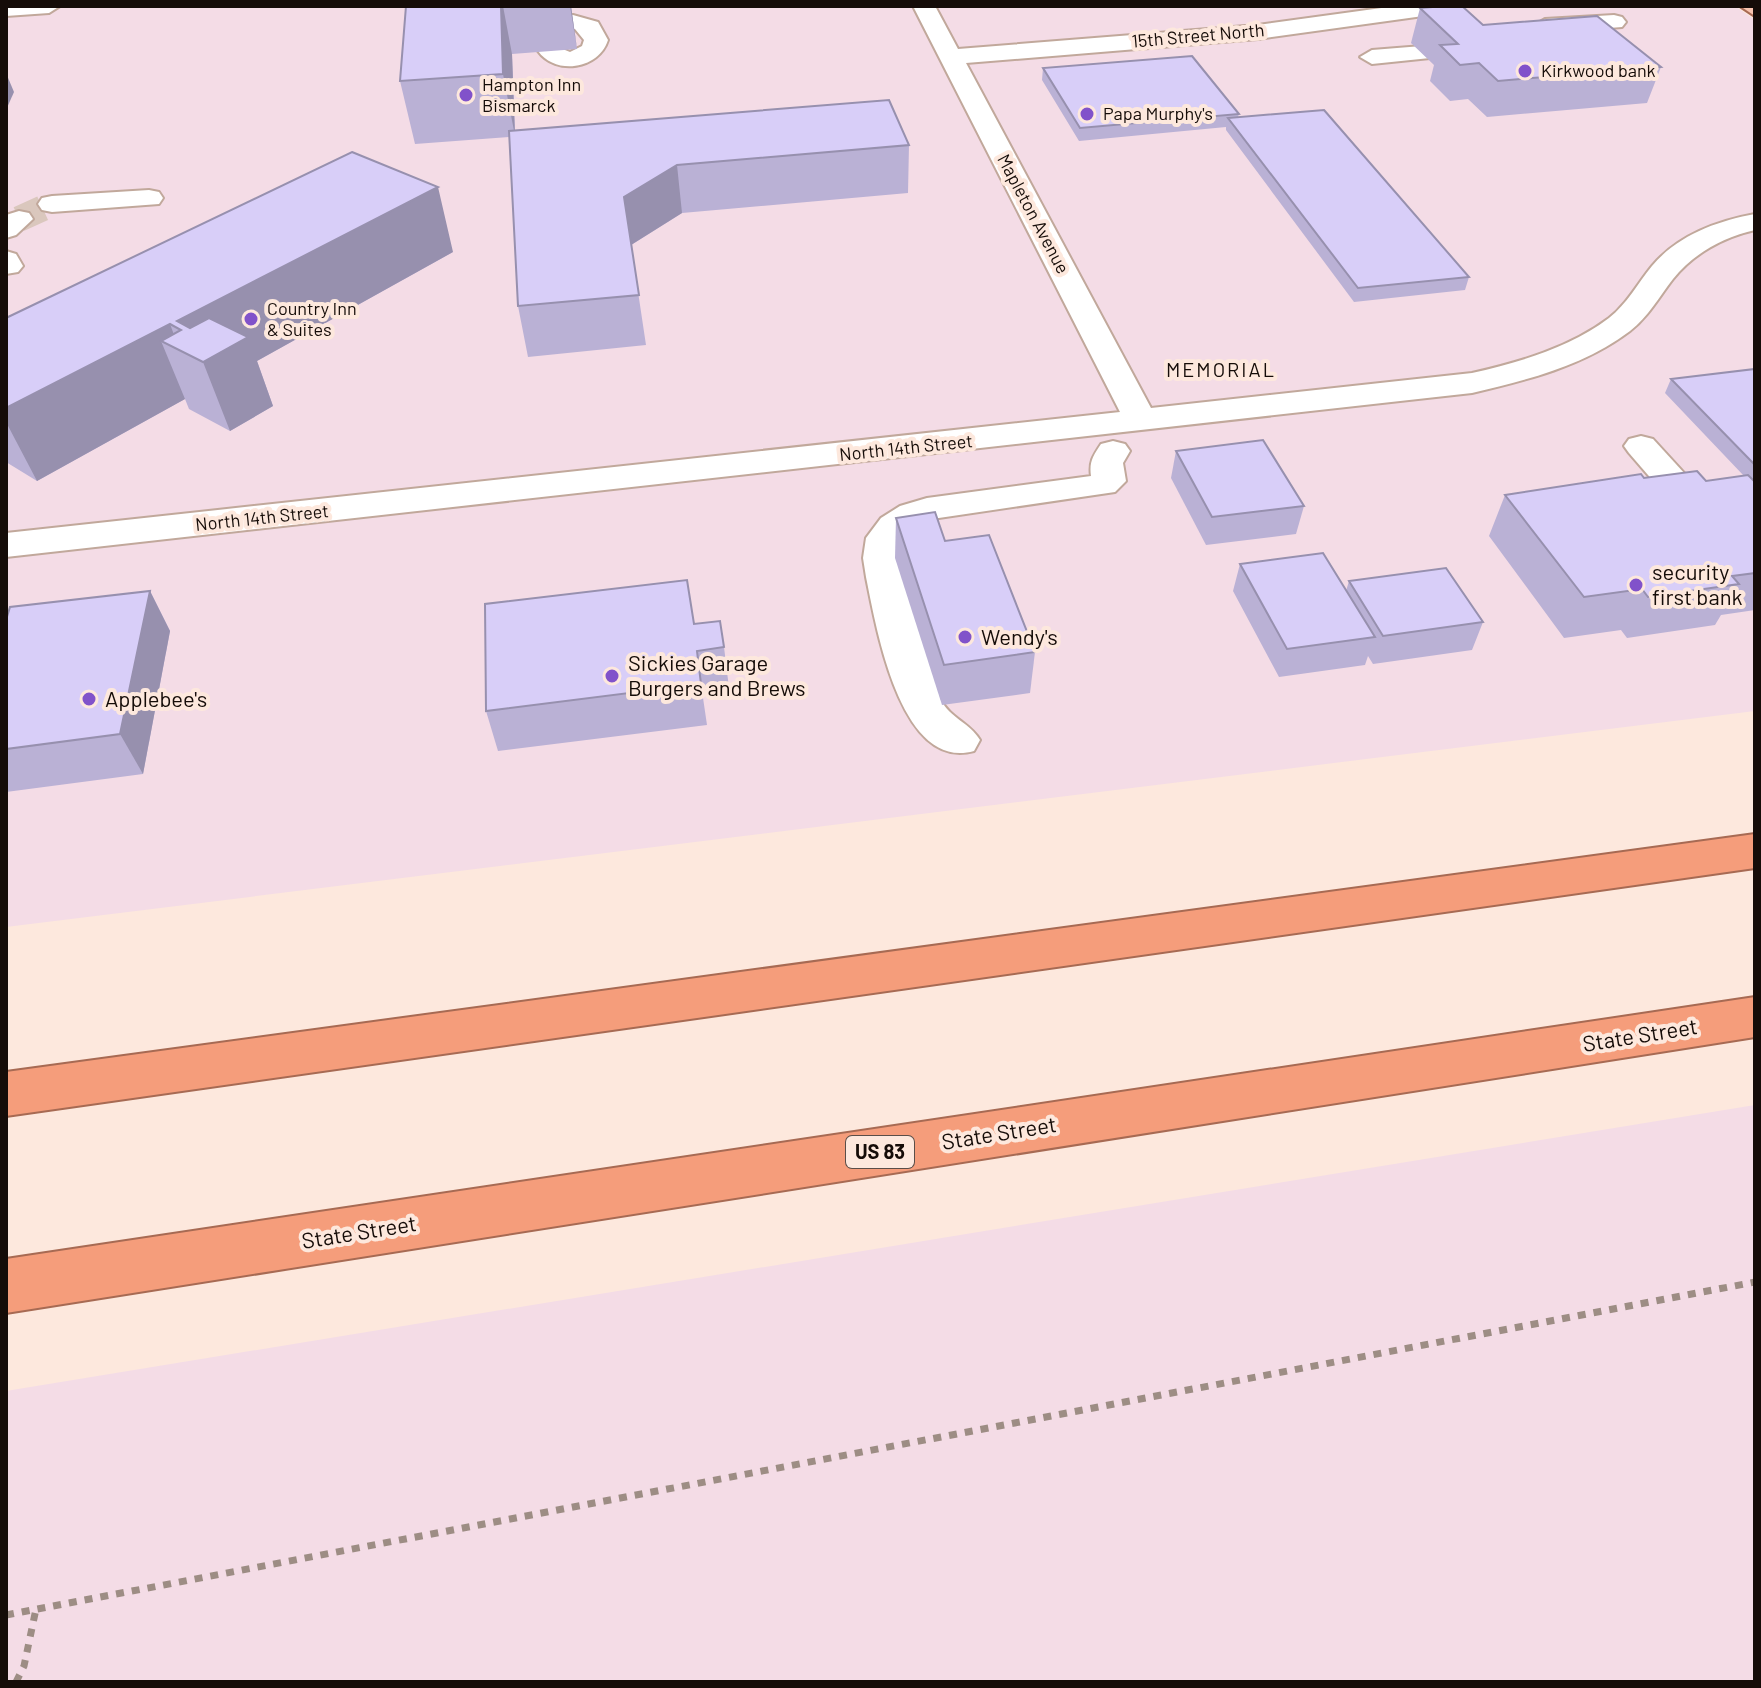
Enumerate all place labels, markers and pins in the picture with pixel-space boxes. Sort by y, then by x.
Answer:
place label: Kirkwood bank [1541,59,1656,81]
marker: Kirkwood bank [1516,62,1534,80]
place label: Hampton Inn Bismarck [482,73,581,116]
marker: Hampton Inn Bismarck [457,86,475,104]
place label: Papa Murphy's [1103,102,1213,124]
marker: Papa Murphy's [1078,105,1096,123]
place label: Country Inn & Suites [267,297,357,340]
marker: Country Inn & Suites [242,310,260,328]
place label: security first bank [1652,558,1743,609]
marker: security first bank [1627,576,1645,594]
place label: Wendy's [981,623,1058,649]
marker: Wendy's [956,628,974,646]
place label: Sickies Garage Burgers and Brews [628,649,806,700]
marker: Sickies Garage Burgers and Brews [603,667,621,685]
place label: Applebee's [105,685,207,711]
marker: Applebee's [80,690,98,708]

